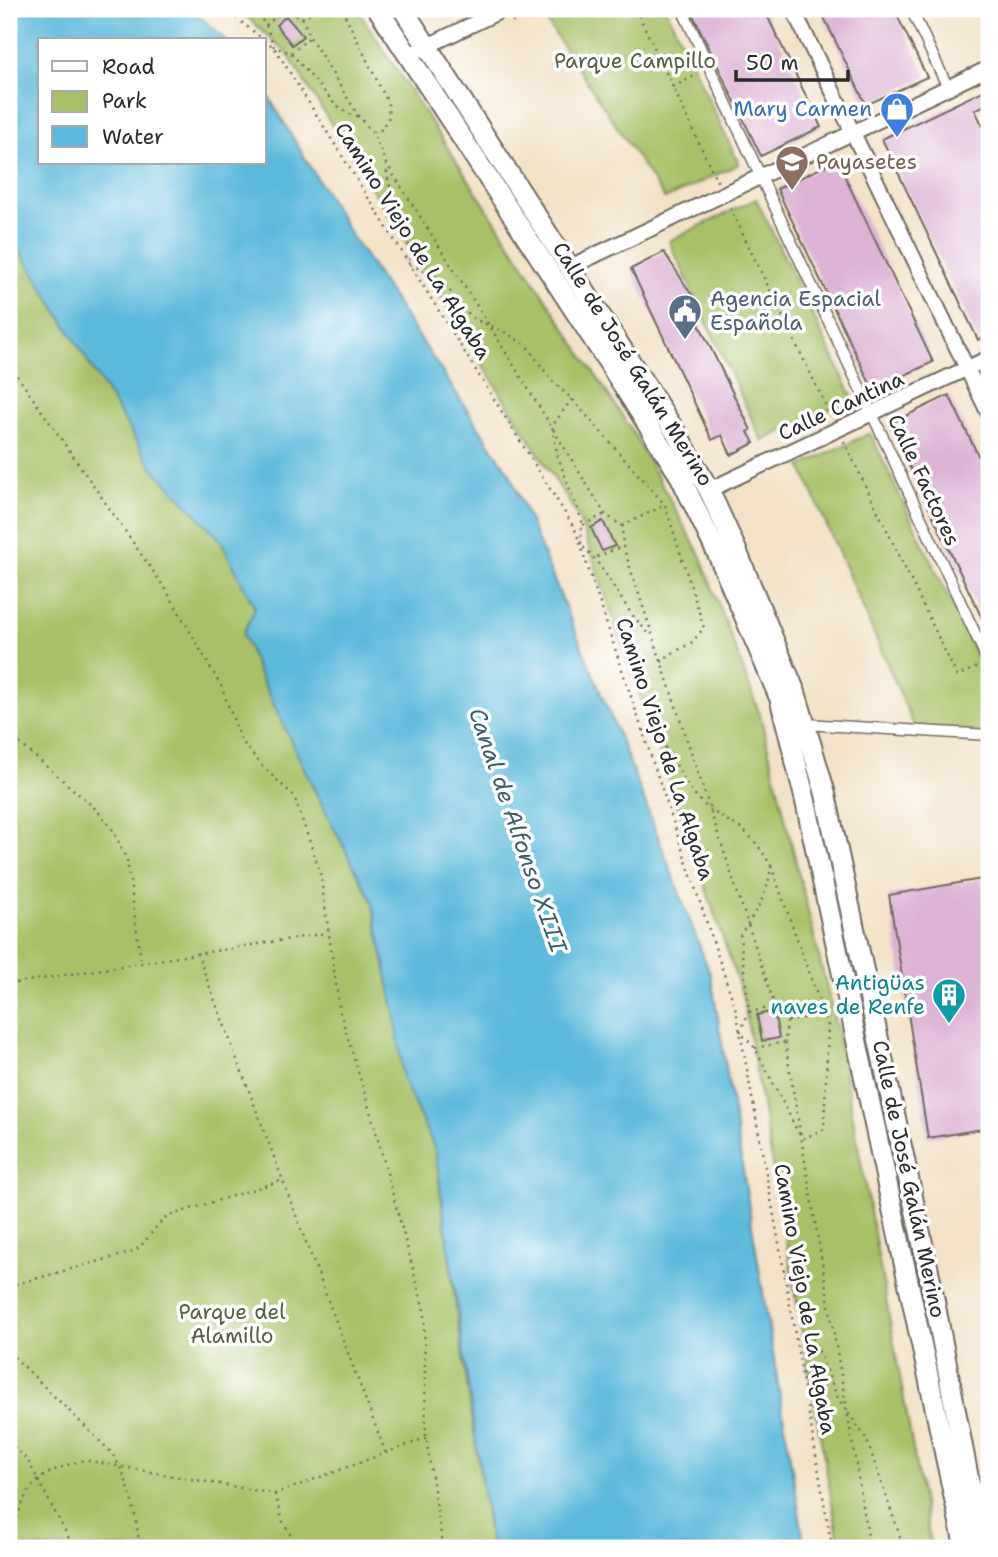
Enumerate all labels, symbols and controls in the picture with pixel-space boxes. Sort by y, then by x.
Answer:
legend [38,38,266,164]
scale bar [736,38,848,82]
park label: Parque Campillo [554,47,716,75]
text: 50 m [746,49,799,77]
text: Road [102,53,155,81]
text: Park [102,87,147,115]
shop icon: Mary Carmen [878,90,916,139]
place label: Mary Carmen [733,95,872,123]
street label: Camino Viejo de La Algaba [328,117,498,365]
text: Water [102,123,164,151]
school or university icon: Payasetes [773,143,811,192]
place label: Payasetes [816,148,917,176]
street label: Calle de José Galán Merino [546,236,720,492]
place label: Agencia Espacial Española [710,285,882,337]
public building icon: Agencia Espacial Española [666,292,704,341]
street label: Calle Cantina [774,365,908,447]
street label: Calle Factores [881,410,967,550]
street label: Camino Viejo de La Algaba [609,614,721,884]
water label: Canal de Alfonso XIII [462,704,574,958]
place label: Antigüas naves de Renfe [771,969,925,1021]
building icon: Antigüas naves de Renfe [930,976,968,1025]
street label: Calle de José Galán Merino [866,1038,952,1320]
street label: Camino Viejo de La Algaba [767,1161,843,1437]
park label: Parque del Alamillo [178,1298,286,1350]

